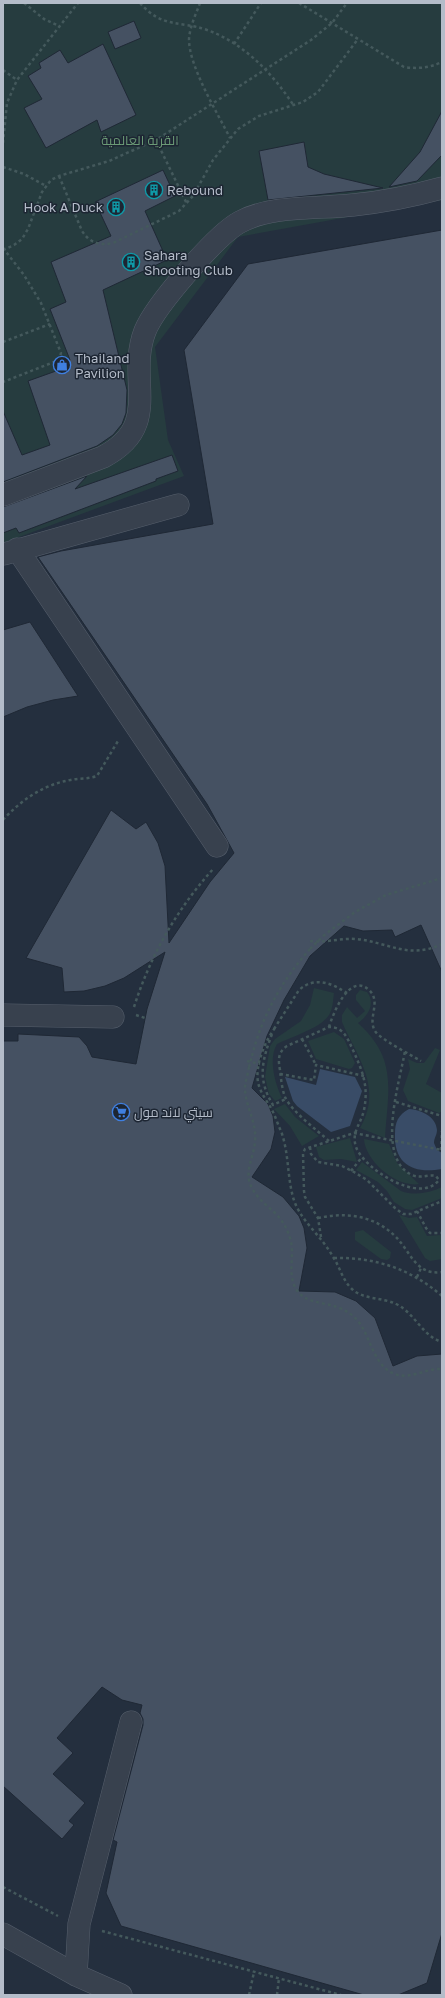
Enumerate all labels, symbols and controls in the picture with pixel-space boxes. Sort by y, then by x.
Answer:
park label: القرية العالمية [101,132,179,148]
building icon: Rebound [144,180,164,200]
place label: Rebound [167,182,223,198]
building icon: Hook A Duck [106,197,126,217]
place label: Hook A Duck [24,199,104,215]
place label: Sahara Shooting Club [144,247,233,278]
building icon: Sahara Shooting Club [121,252,141,272]
place label: Thailand Pavilion [75,350,129,381]
shop icon: Thailand Pavilion [52,355,72,375]
supermarket icon: سيتي لاند مول [111,1102,131,1122]
place label: سيتي لاند مول [134,1104,213,1123]

